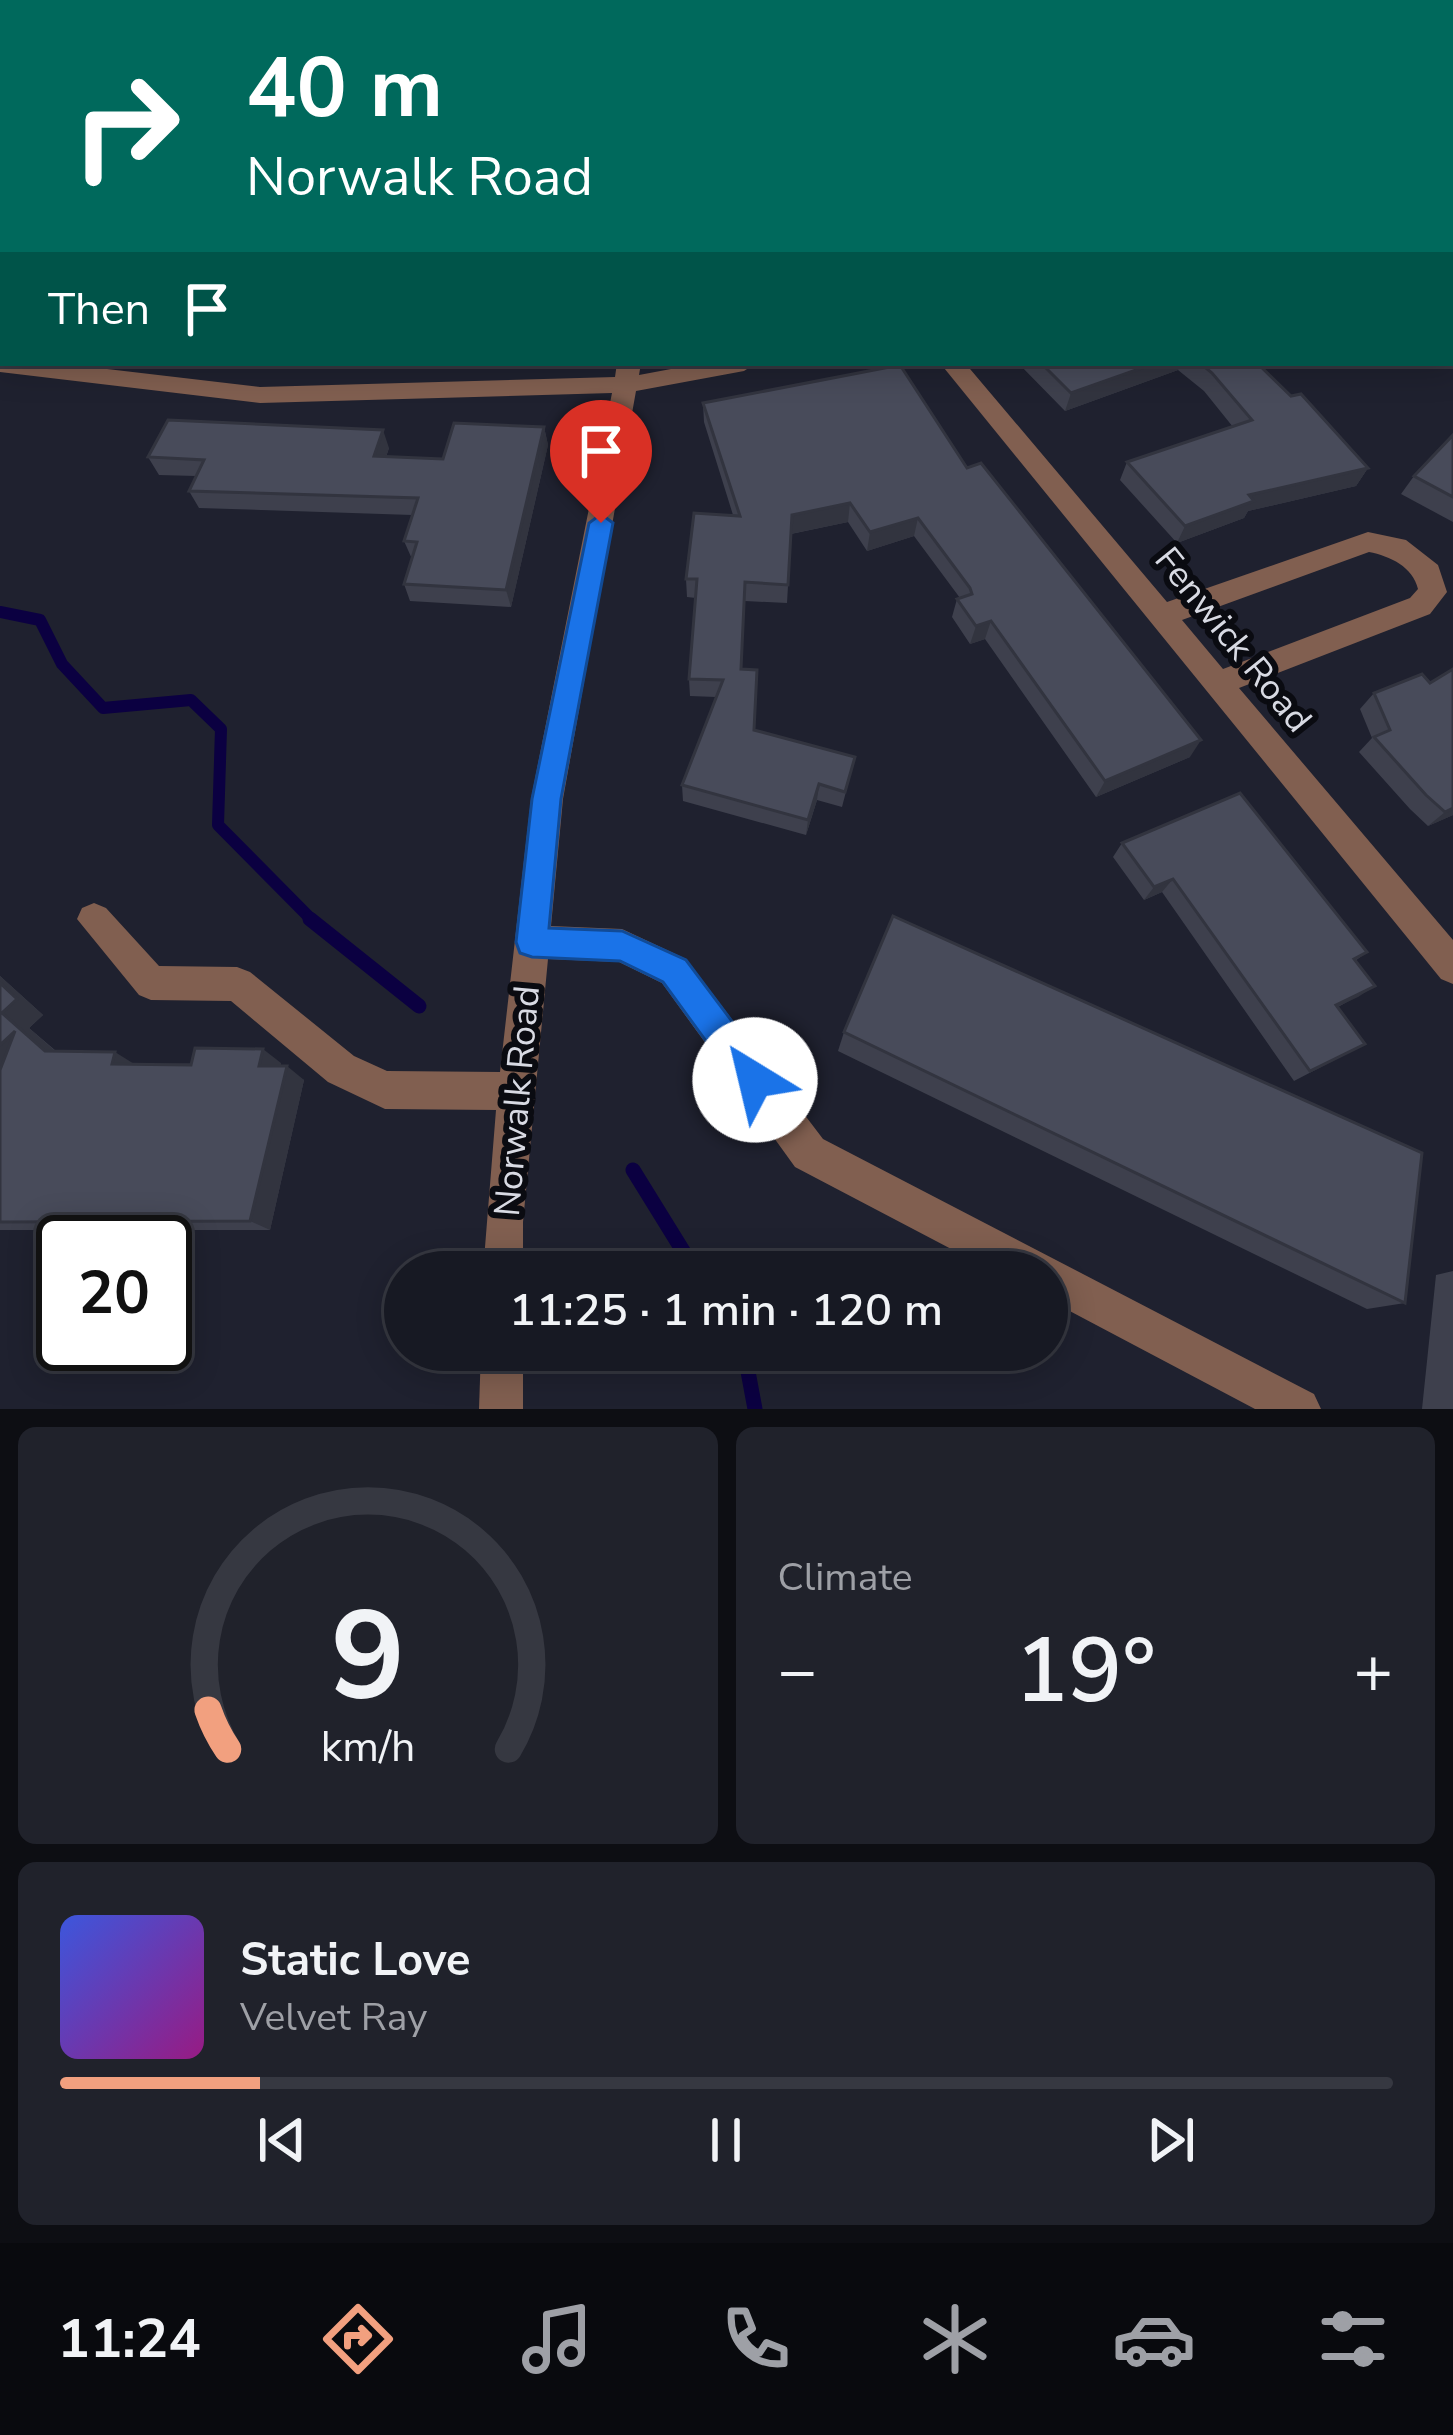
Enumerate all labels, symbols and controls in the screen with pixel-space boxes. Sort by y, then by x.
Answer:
text: 40 m [246,31,443,146]
icon: right [48,48,204,204]
text: Norwalk Road [246,140,593,214]
icon: arrive [174,276,240,342]
text: Then [48,279,150,340]
pin [550,400,652,523]
icon: arrive [568,418,634,484]
street label: Fenwick Road [1143,537,1323,743]
street label: Norwalk Road [483,984,552,1218]
position arrow [692,1017,818,1143]
speed limit sign: 20 [36,1215,192,1371]
text: 11:25 · 1 min · 120 m [509,1280,943,1341]
text: Climate [778,1551,913,1604]
text: 9 [330,1572,405,1742]
text: 19° [1014,1610,1156,1733]
text: − [778,1626,817,1716]
text: + [1353,1626,1393,1716]
text: km/h [320,1717,415,1775]
text: Static Love [240,1930,470,1991]
text: Velvet Ray [240,1991,427,2044]
icon: previous [249,2107,315,2173]
icon: pause [693,2107,759,2173]
icon: next [1138,2107,1204,2173]
icon: directions [316,2297,400,2381]
icon: music [515,2297,599,2381]
icon: phone [714,2297,798,2381]
icon: climate [913,2297,997,2381]
icon: car [1112,2297,1196,2381]
icon: filters [1311,2297,1395,2381]
text: 11:24 [58,2302,201,2376]

